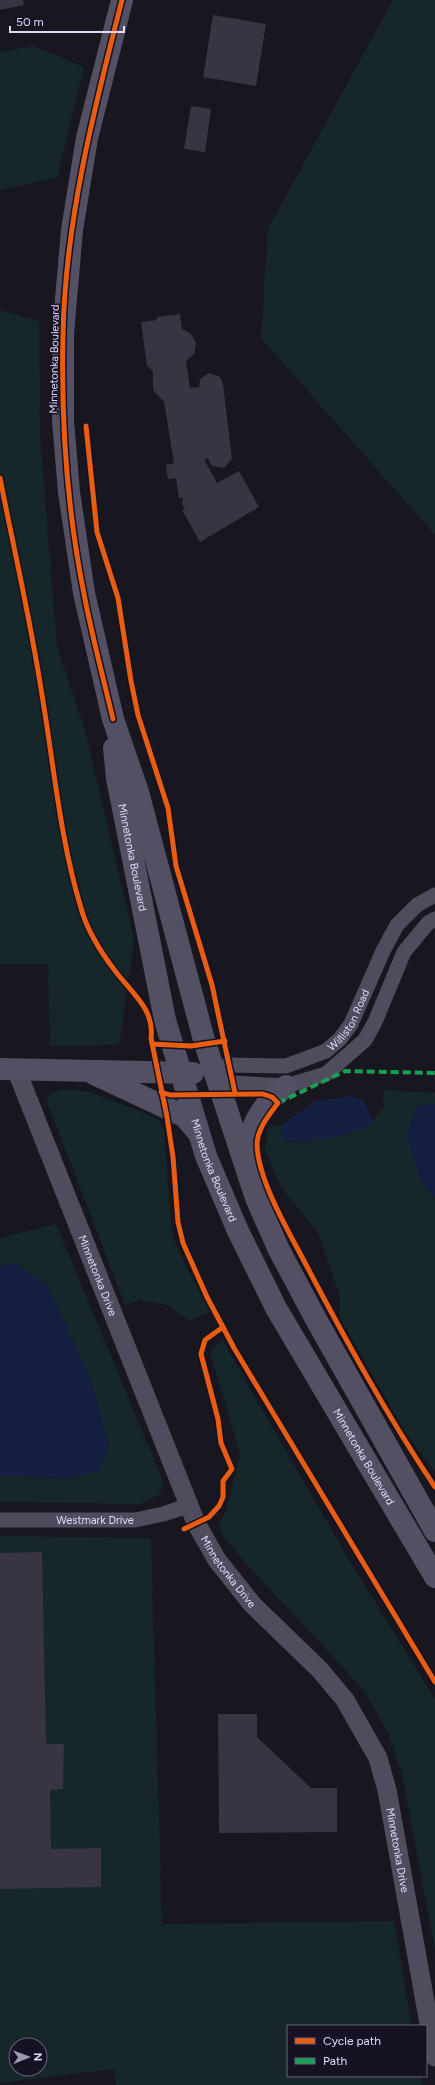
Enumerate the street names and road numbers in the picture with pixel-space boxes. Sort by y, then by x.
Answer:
street label: Minnetonka Boulevard [47,304,62,414]
street label: Minnetonka Boulevard [115,803,149,912]
street label: Williston Road [325,987,372,1054]
street label: Minnetonka Boulevard [188,1117,239,1224]
street label: Minnetonka Drive [75,1233,119,1318]
street label: Minnetonka Boulevard [330,1407,397,1507]
street label: Westmark Drive [56,1514,134,1527]
street label: Minnetonka Drive [198,1534,258,1611]
street label: Minnetonka Drive [383,1807,411,1894]

